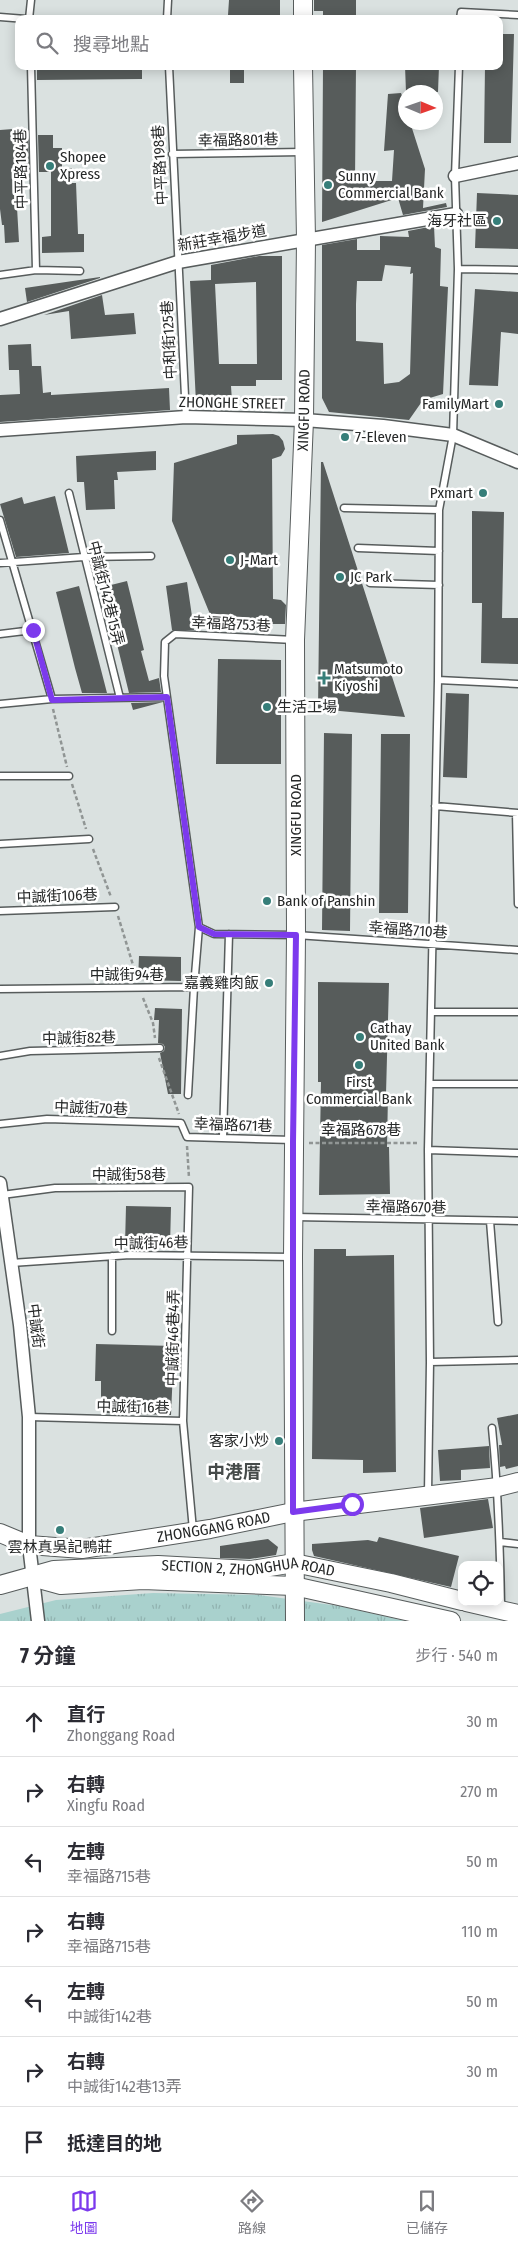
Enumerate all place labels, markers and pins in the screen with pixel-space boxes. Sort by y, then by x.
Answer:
place label: Shopee Xpress [60,148,106,183]
marker: Shopee Xpress [44,160,56,172]
place label: Sunny Commercial Bank [338,167,444,202]
marker: Sunny Commercial Bank [322,179,334,191]
place label: 海牙社區 [427,212,487,230]
marker: 海牙社區 [491,215,503,227]
place label: FamilyMart [422,395,489,413]
marker: FamilyMart [493,398,505,410]
place label: 7-Eleven [355,428,407,446]
marker: 7-Eleven [339,431,351,443]
place label: Pxmart [430,484,473,502]
marker: Pxmart [477,487,489,499]
place label: J-Mart [240,551,278,569]
marker: J-Mart [224,554,236,566]
place label: JC Park [350,568,392,586]
marker: JC Park [334,571,346,583]
place label: Matsumoto Kiyoshi [334,660,403,695]
marker: Matsumoto Kiyoshi [318,672,330,684]
place label: 生活工場 [277,698,337,716]
marker: 生活工場 [261,701,273,713]
place label: Bank of Panshin [277,892,375,910]
marker: Bank of Panshin [261,895,273,907]
place label: 嘉義雞肉飯 [184,974,259,992]
marker: 嘉義雞肉飯 [263,977,275,989]
place label: Cathay United Bank [370,1019,445,1054]
marker: Cathay United Bank [354,1031,366,1043]
marker: First Commercial Bank [353,1059,365,1071]
place label: First Commercial Bank [306,1073,412,1108]
place label: 客家小炒 [209,1432,269,1450]
marker: 客家小炒 [273,1435,285,1447]
marker: 雲林真吳記鴨莊 [54,1524,66,1536]
place label: 雲林真吳記鴨莊 [7,1538,113,1556]

